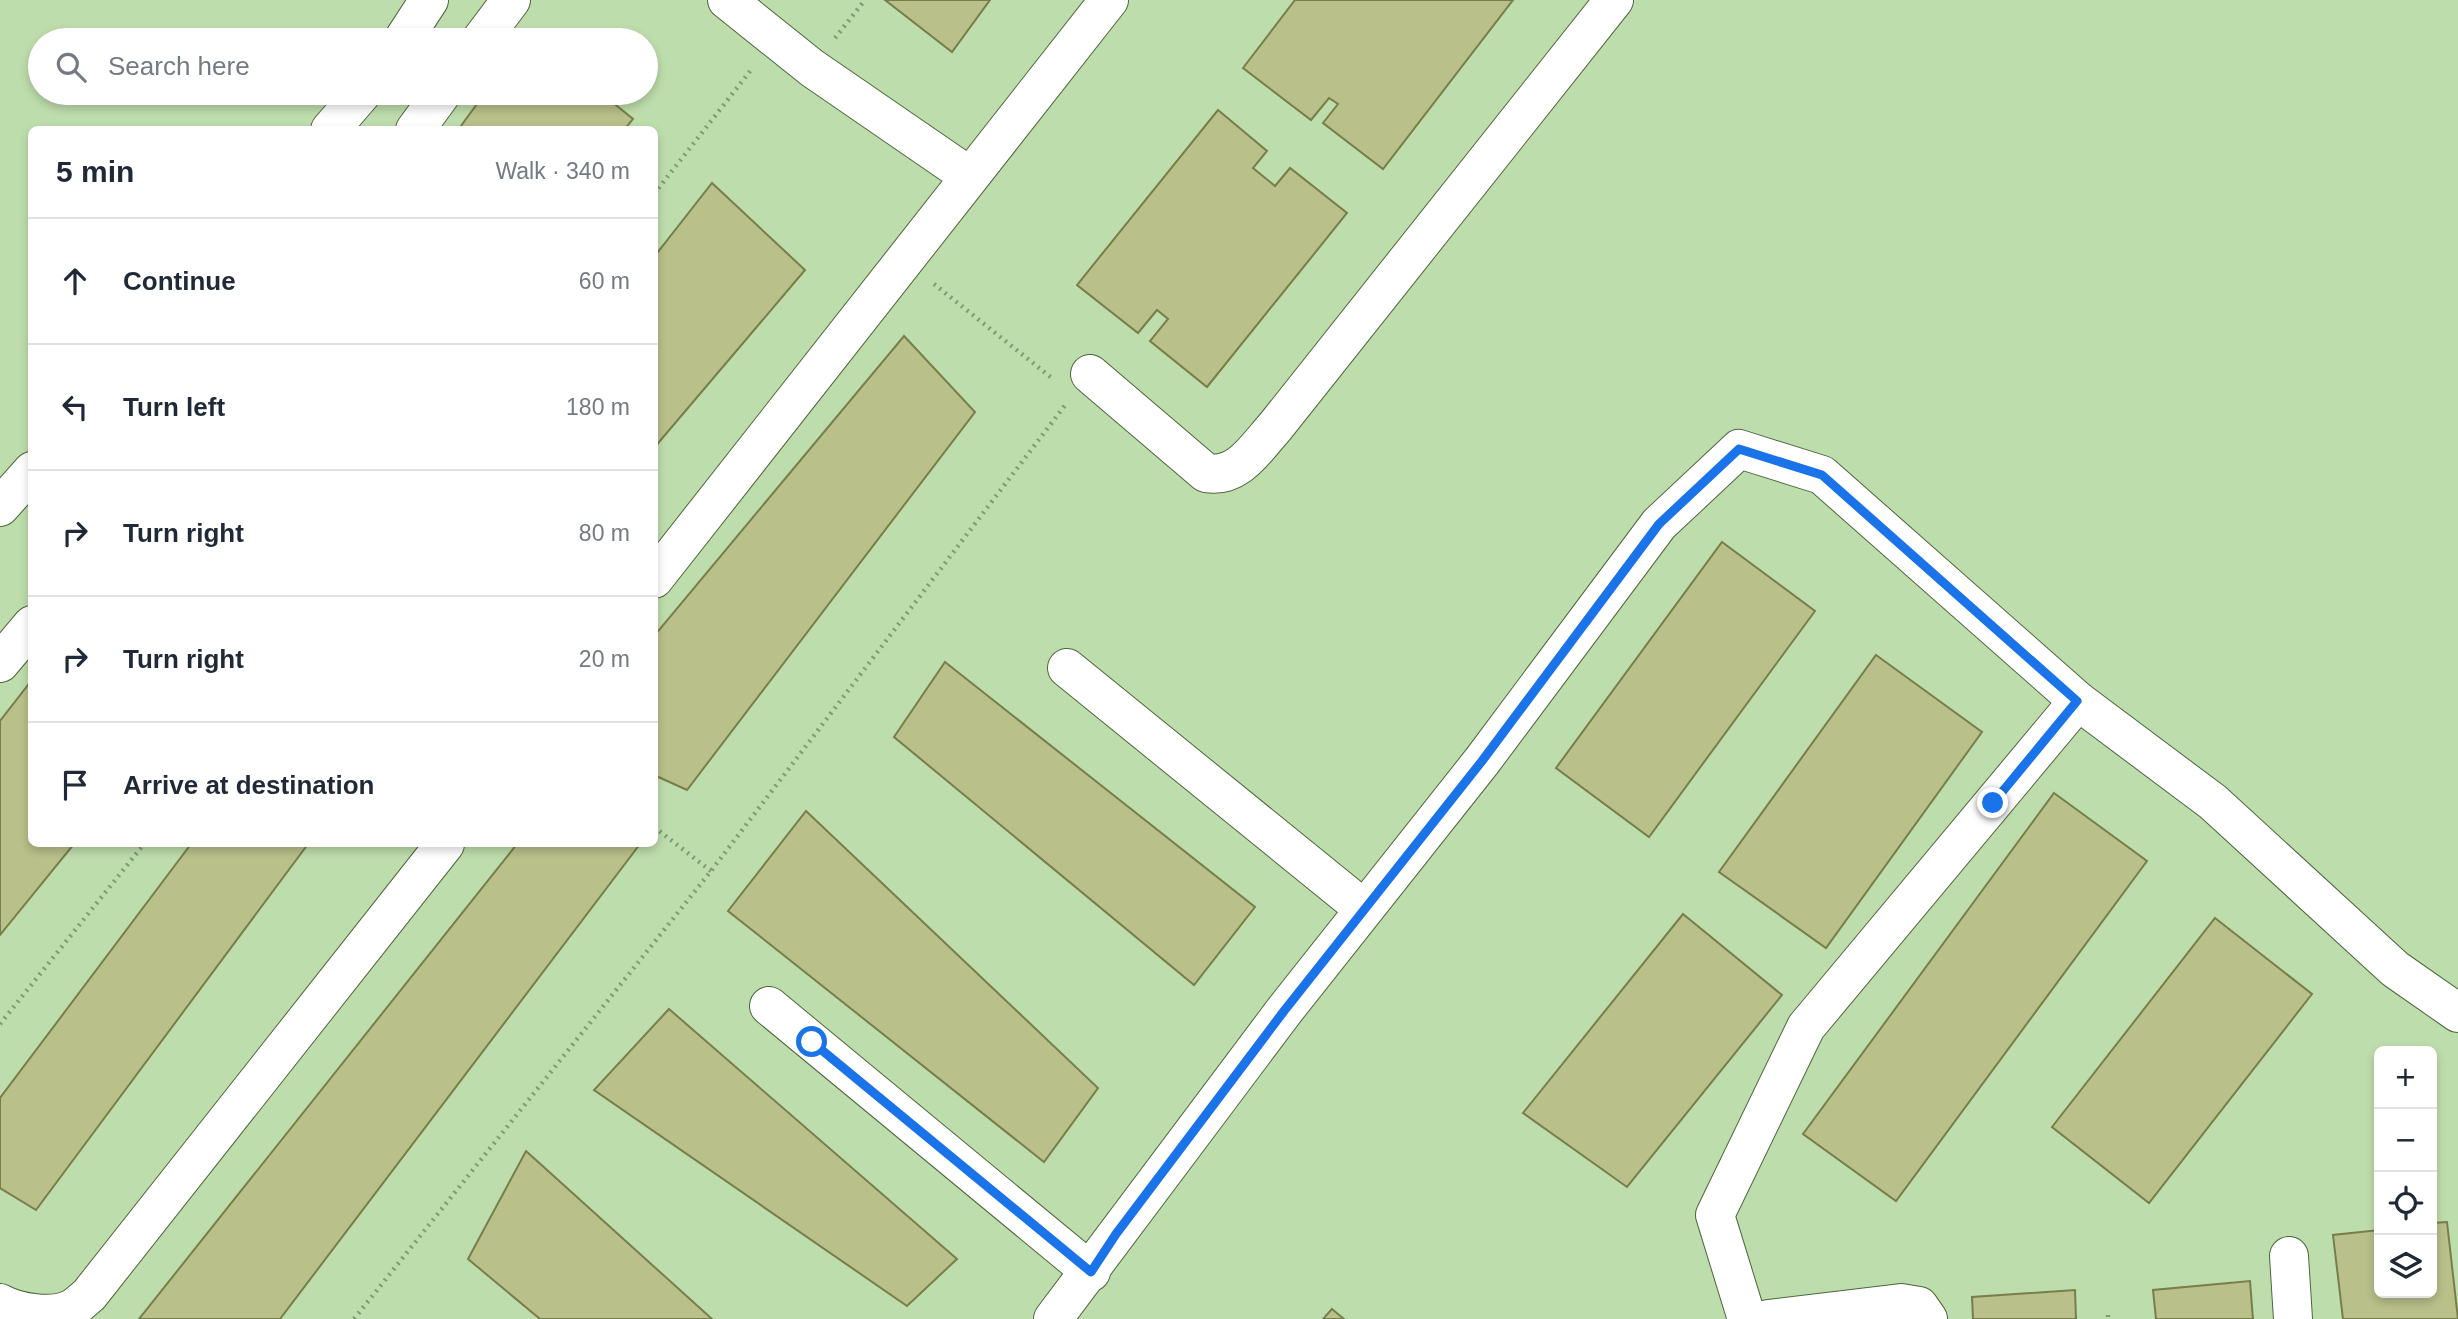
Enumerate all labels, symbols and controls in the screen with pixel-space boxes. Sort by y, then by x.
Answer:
search box [28,28,658,105]
icon: search [52,48,90,86]
text: Search here [108,51,250,81]
text: 5 min [56,155,134,188]
text: Walk · 340 m [495,158,630,184]
icon: ahead [56,262,94,300]
text: Continue [123,266,236,296]
text: 60 m [579,268,630,294]
icon: left [56,388,94,426]
text: Turn left [123,392,225,422]
text: 180 m [566,394,630,420]
icon: right [56,514,94,552]
text: Turn right [123,518,244,548]
text: 80 m [579,520,630,546]
icon: right [56,640,94,678]
text: Turn right [123,644,244,674]
text: 20 m [579,646,630,672]
icon: arrive [56,766,94,804]
text: Arrive at destination [123,770,374,800]
route end [1977,787,2008,818]
route start [796,1026,827,1057]
map controls [2374,1046,2437,1298]
button: + [2374,1046,2437,1109]
button: − [2374,1109,2437,1172]
button: locate [2374,1172,2437,1235]
button: layers [2374,1235,2437,1298]

